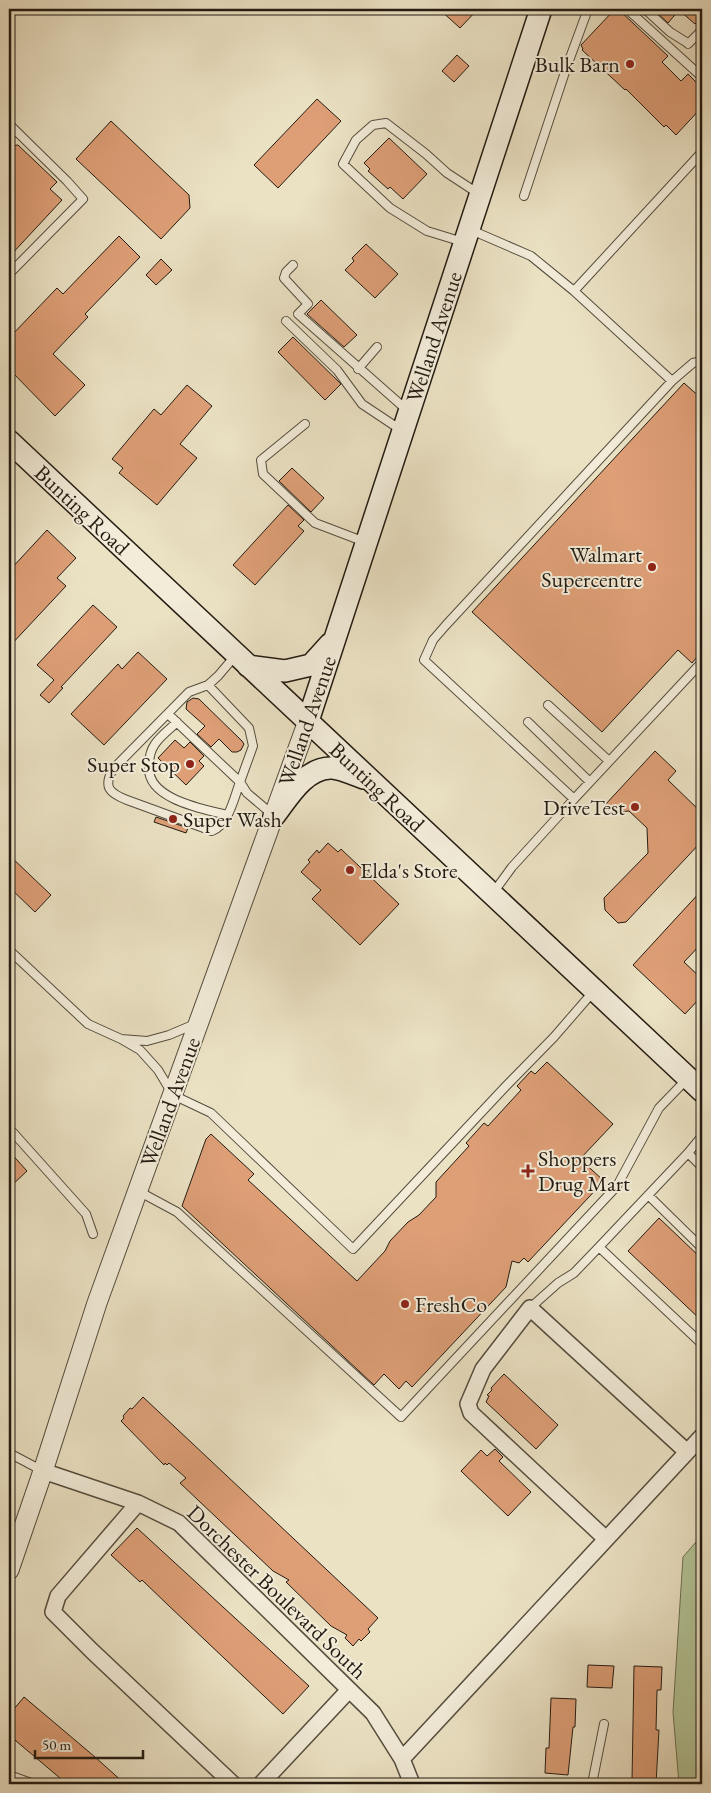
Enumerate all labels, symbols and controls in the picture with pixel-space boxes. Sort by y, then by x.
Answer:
place label: Bulk Barn [535,50,620,79]
marker: Bulk Barn [624,58,636,70]
street label: Welland Avenue [399,267,469,406]
street label: Bunting Road [28,458,136,562]
place label: Walmart Supercentre [541,540,642,594]
marker: Walmart Supercentre [646,561,658,573]
street label: Welland Avenue [271,652,343,790]
street label: Bunting Road [323,735,431,839]
place label: Super Stop [87,750,180,779]
marker: Super Stop [184,758,196,770]
place label: DriveTest [543,793,625,822]
marker: DriveTest [629,801,641,813]
place label: Super Wash [183,805,282,834]
marker: Super Wash [167,813,179,825]
place label: Elda's Store [360,856,458,885]
marker: Elda's Store [344,864,356,876]
street label: Welland Avenue [133,1033,207,1171]
place label: Shoppers Drug Mart [538,1144,630,1198]
marker: Shoppers Drug Mart [522,1165,534,1177]
place label: FreshCo [415,1290,487,1319]
marker: FreshCo [399,1298,411,1310]
street label: Dorchester Boulevard South [181,1498,373,1686]
scale bar [35,1728,142,1760]
text: 50 m [42,1735,71,1754]

